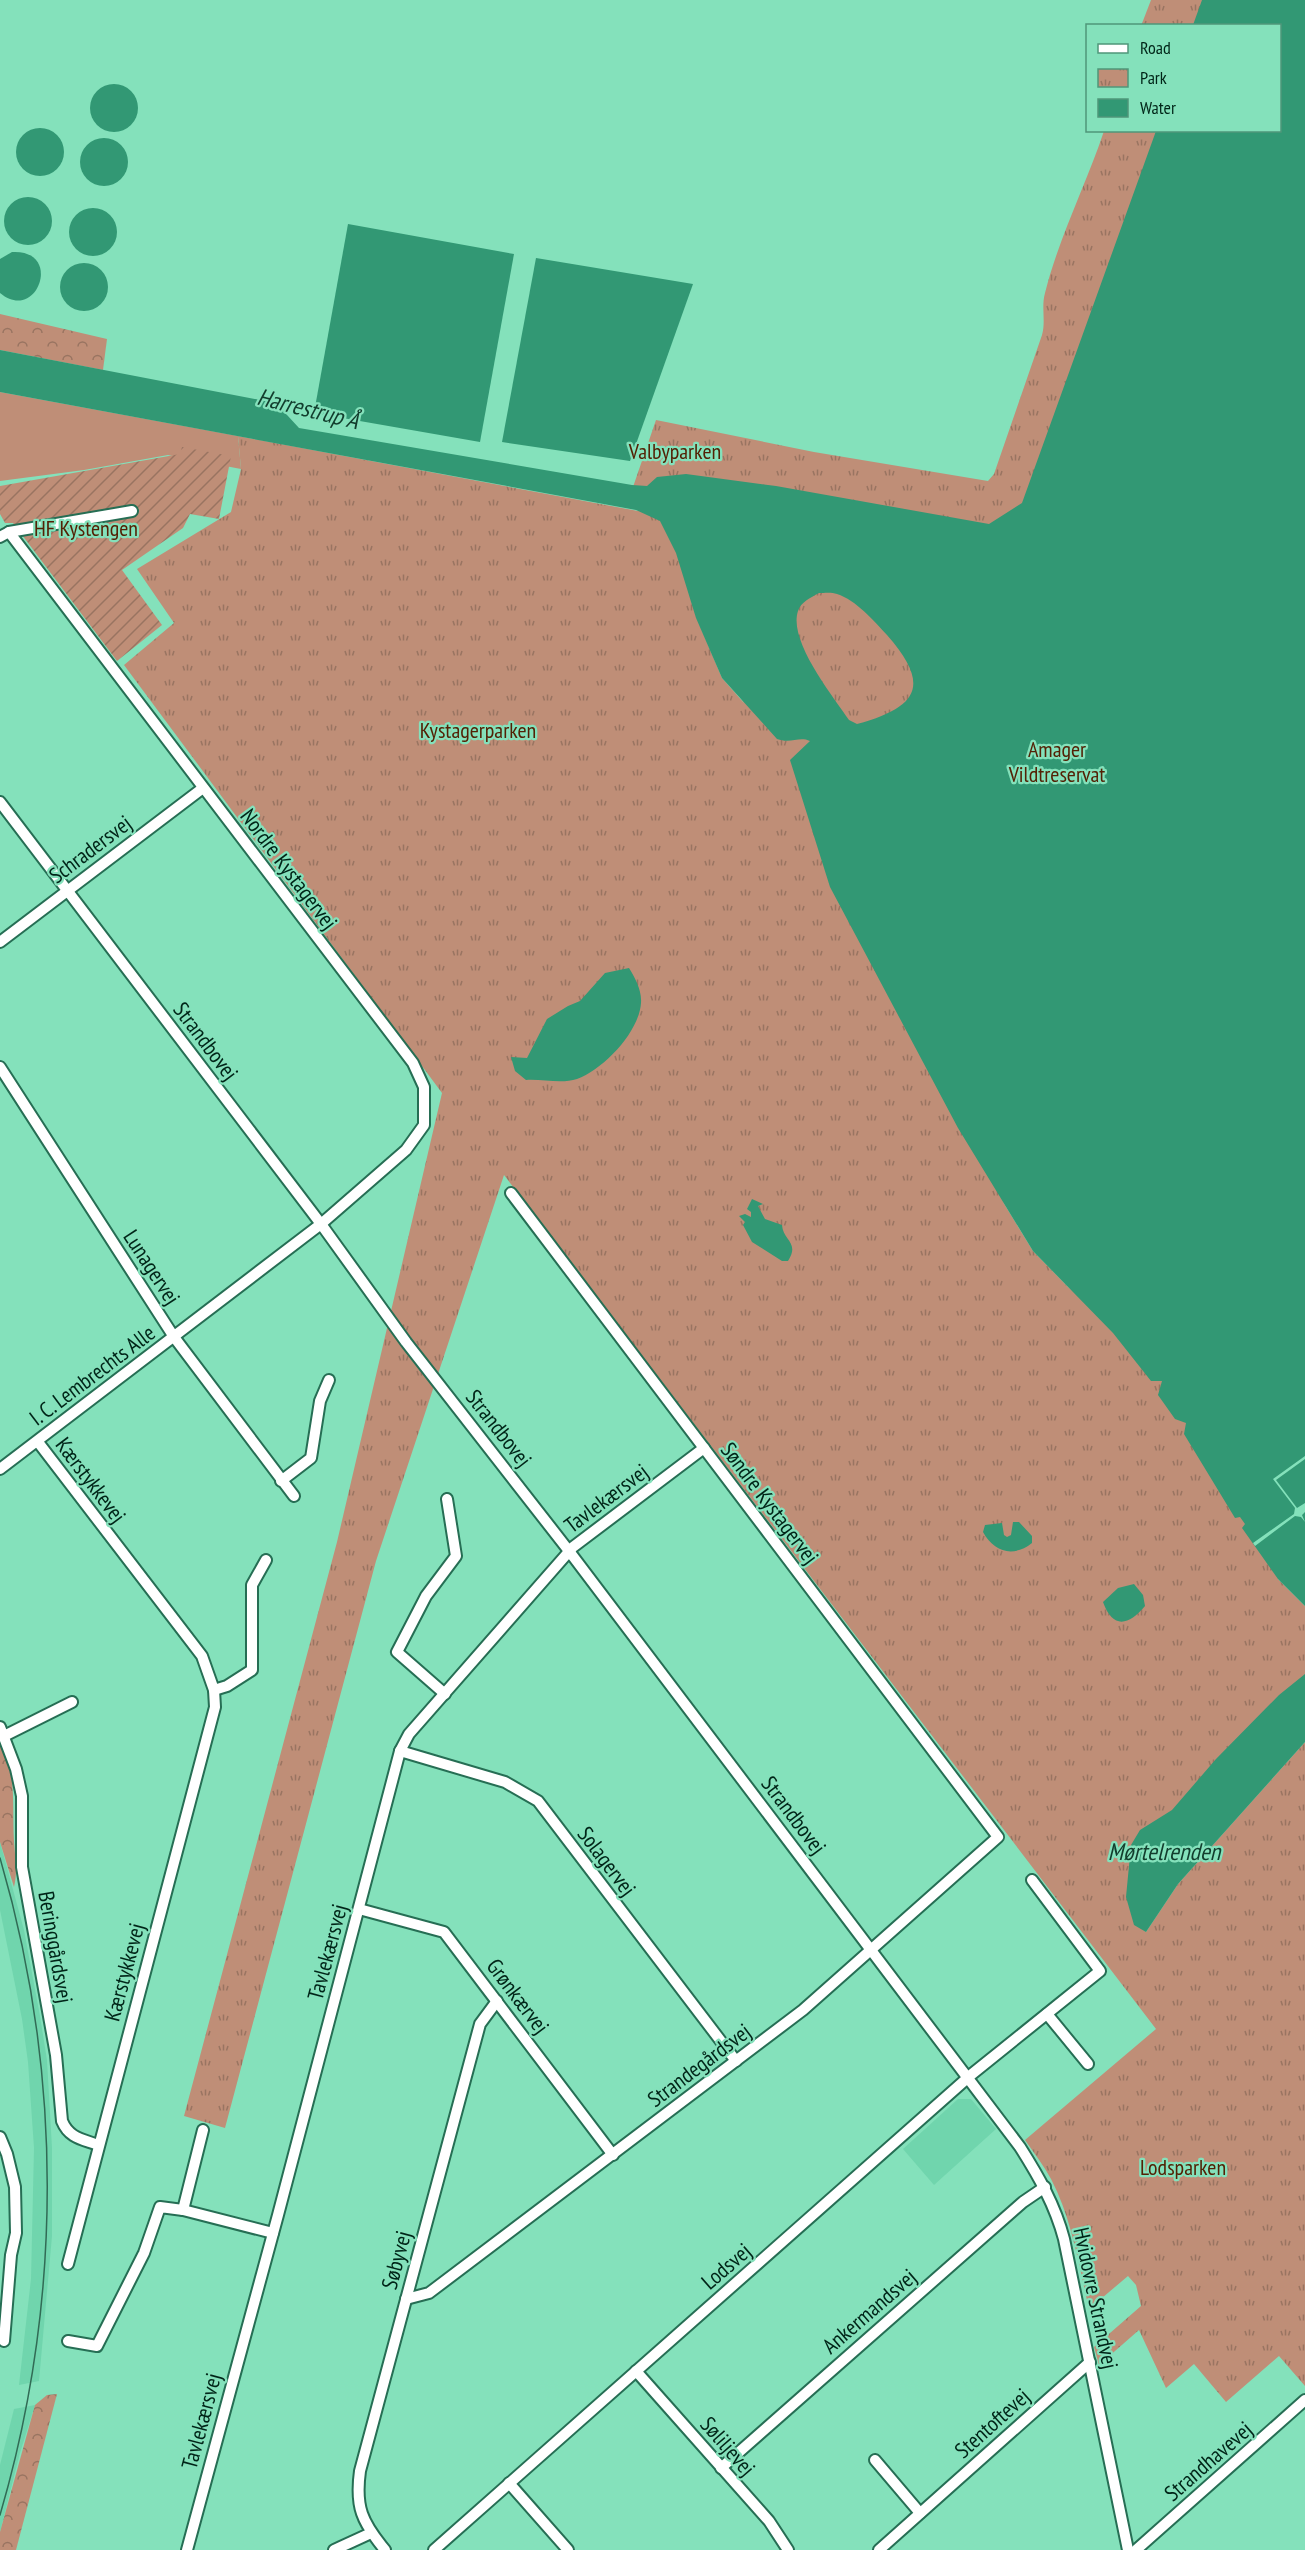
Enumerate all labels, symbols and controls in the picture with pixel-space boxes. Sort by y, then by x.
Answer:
legend [1086,24,1281,132]
text: Road [1140,36,1171,59]
text: Park [1140,66,1167,89]
text: Water [1140,96,1176,119]
water label: Harrestrup Å [254,381,364,436]
park label: Valbyparken [628,437,721,465]
park label: HF Kystengen [34,514,138,542]
park label: Kystagerparken [420,716,536,744]
park label: Amager Vildtreservat [1008,735,1105,788]
street label: Nordre Kystagervej [234,803,344,935]
street label: Schradersvej [43,809,137,889]
street label: Strandbovej [168,996,244,1086]
street label: Lunagervej [117,1224,187,1310]
street label: I. C. Lembrechts Alle [24,1319,160,1431]
street label: Strandbovej [460,1384,538,1472]
street label: Kærstykkevej [50,1432,132,1528]
street label: Søndre Kystagervej [715,1437,825,1569]
street label: Tavlekærsvej [558,1457,654,1539]
street label: Strandbovej [756,1770,832,1860]
street label: Solagervej [572,1821,642,1901]
water label: Mørtelrenden [1108,1836,1222,1867]
street label: Beringgårdsvej [32,1889,80,2005]
street label: Tavlekærsvej [301,1901,353,2003]
street label: Kærstykkevej [98,1920,150,2024]
street label: Grønkærvej [481,1953,555,2039]
street label: Strandegårdsvej [642,2017,756,2113]
park label: Lodsparken [1140,2153,1226,2181]
street label: Hvidovre Strandvej [1067,2225,1125,2371]
street label: Søbyvej [375,2228,417,2292]
street label: Lodsvej [695,2237,757,2295]
street label: Ankermandsvej [816,2263,922,2359]
street label: Tavlekærsvej [175,2370,227,2472]
street label: Stentoftevej [949,2382,1035,2464]
street label: Søliljevej [695,2410,761,2482]
street label: Strandhavevej [1158,2415,1258,2507]

